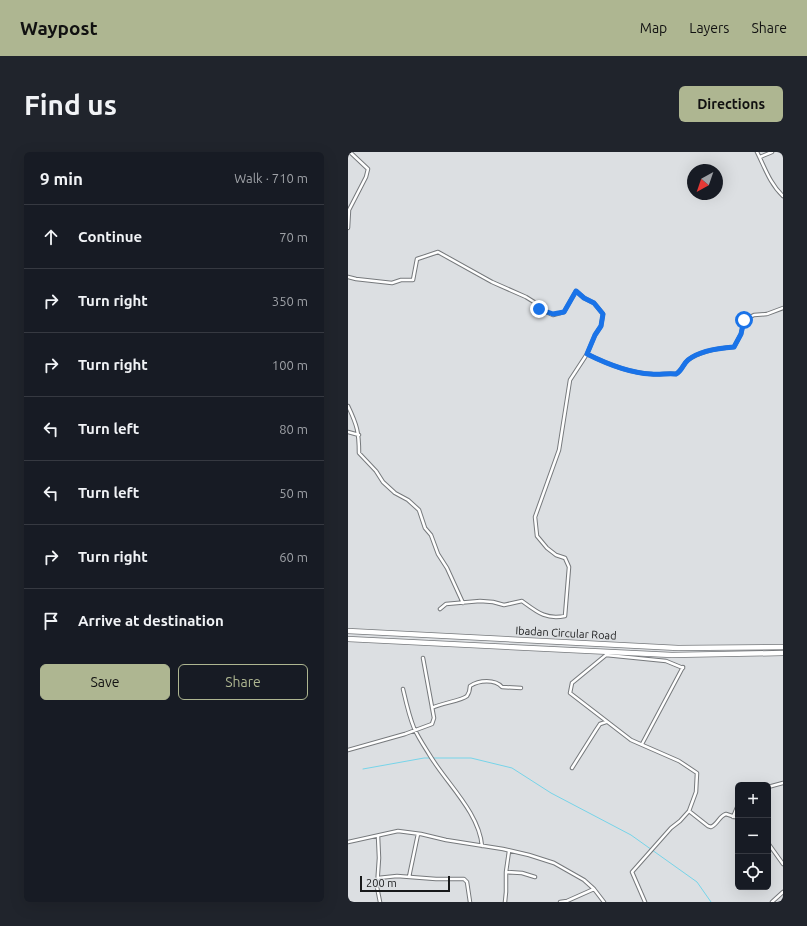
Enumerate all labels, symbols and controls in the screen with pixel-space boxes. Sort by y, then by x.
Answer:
text: Waypost [20,17,98,39]
text: Map [640,20,667,36]
text: Layers [689,20,729,36]
text: Share [751,20,787,36]
button: Directions [679,86,783,122]
text: Find us [24,89,117,120]
north arrow [687,164,723,200]
text: 9 min [40,169,83,188]
text: Walk · 710 m [234,171,308,185]
icon: ahead [40,226,62,248]
text: Continue [78,228,142,245]
text: 70 m [279,230,308,244]
icon: right [40,290,62,312]
text: Turn right [78,292,148,309]
text: 350 m [272,294,308,308]
route end [530,300,548,318]
route start [735,311,753,329]
icon: right [40,354,62,376]
text: Turn right [78,356,148,373]
text: 100 m [272,358,308,372]
icon: left [40,418,62,440]
text: Turn left [78,420,139,437]
text: 80 m [279,422,308,436]
icon: left [40,482,62,504]
text: Turn left [78,484,139,501]
text: 50 m [279,486,308,500]
icon: right [40,546,62,568]
text: Turn right [78,548,148,565]
text: 60 m [279,550,308,564]
icon: arrive [40,610,62,632]
text: Arrive at destination [78,612,224,629]
street label: Ibadan Circular Road [515,624,617,642]
button: Save [40,664,170,700]
button: Share [178,664,308,700]
map controls [735,782,771,890]
button: + [735,782,771,818]
button: − [735,818,771,854]
button: locate [735,854,771,890]
scale bar [360,874,450,893]
text: 200 m [366,877,397,889]

